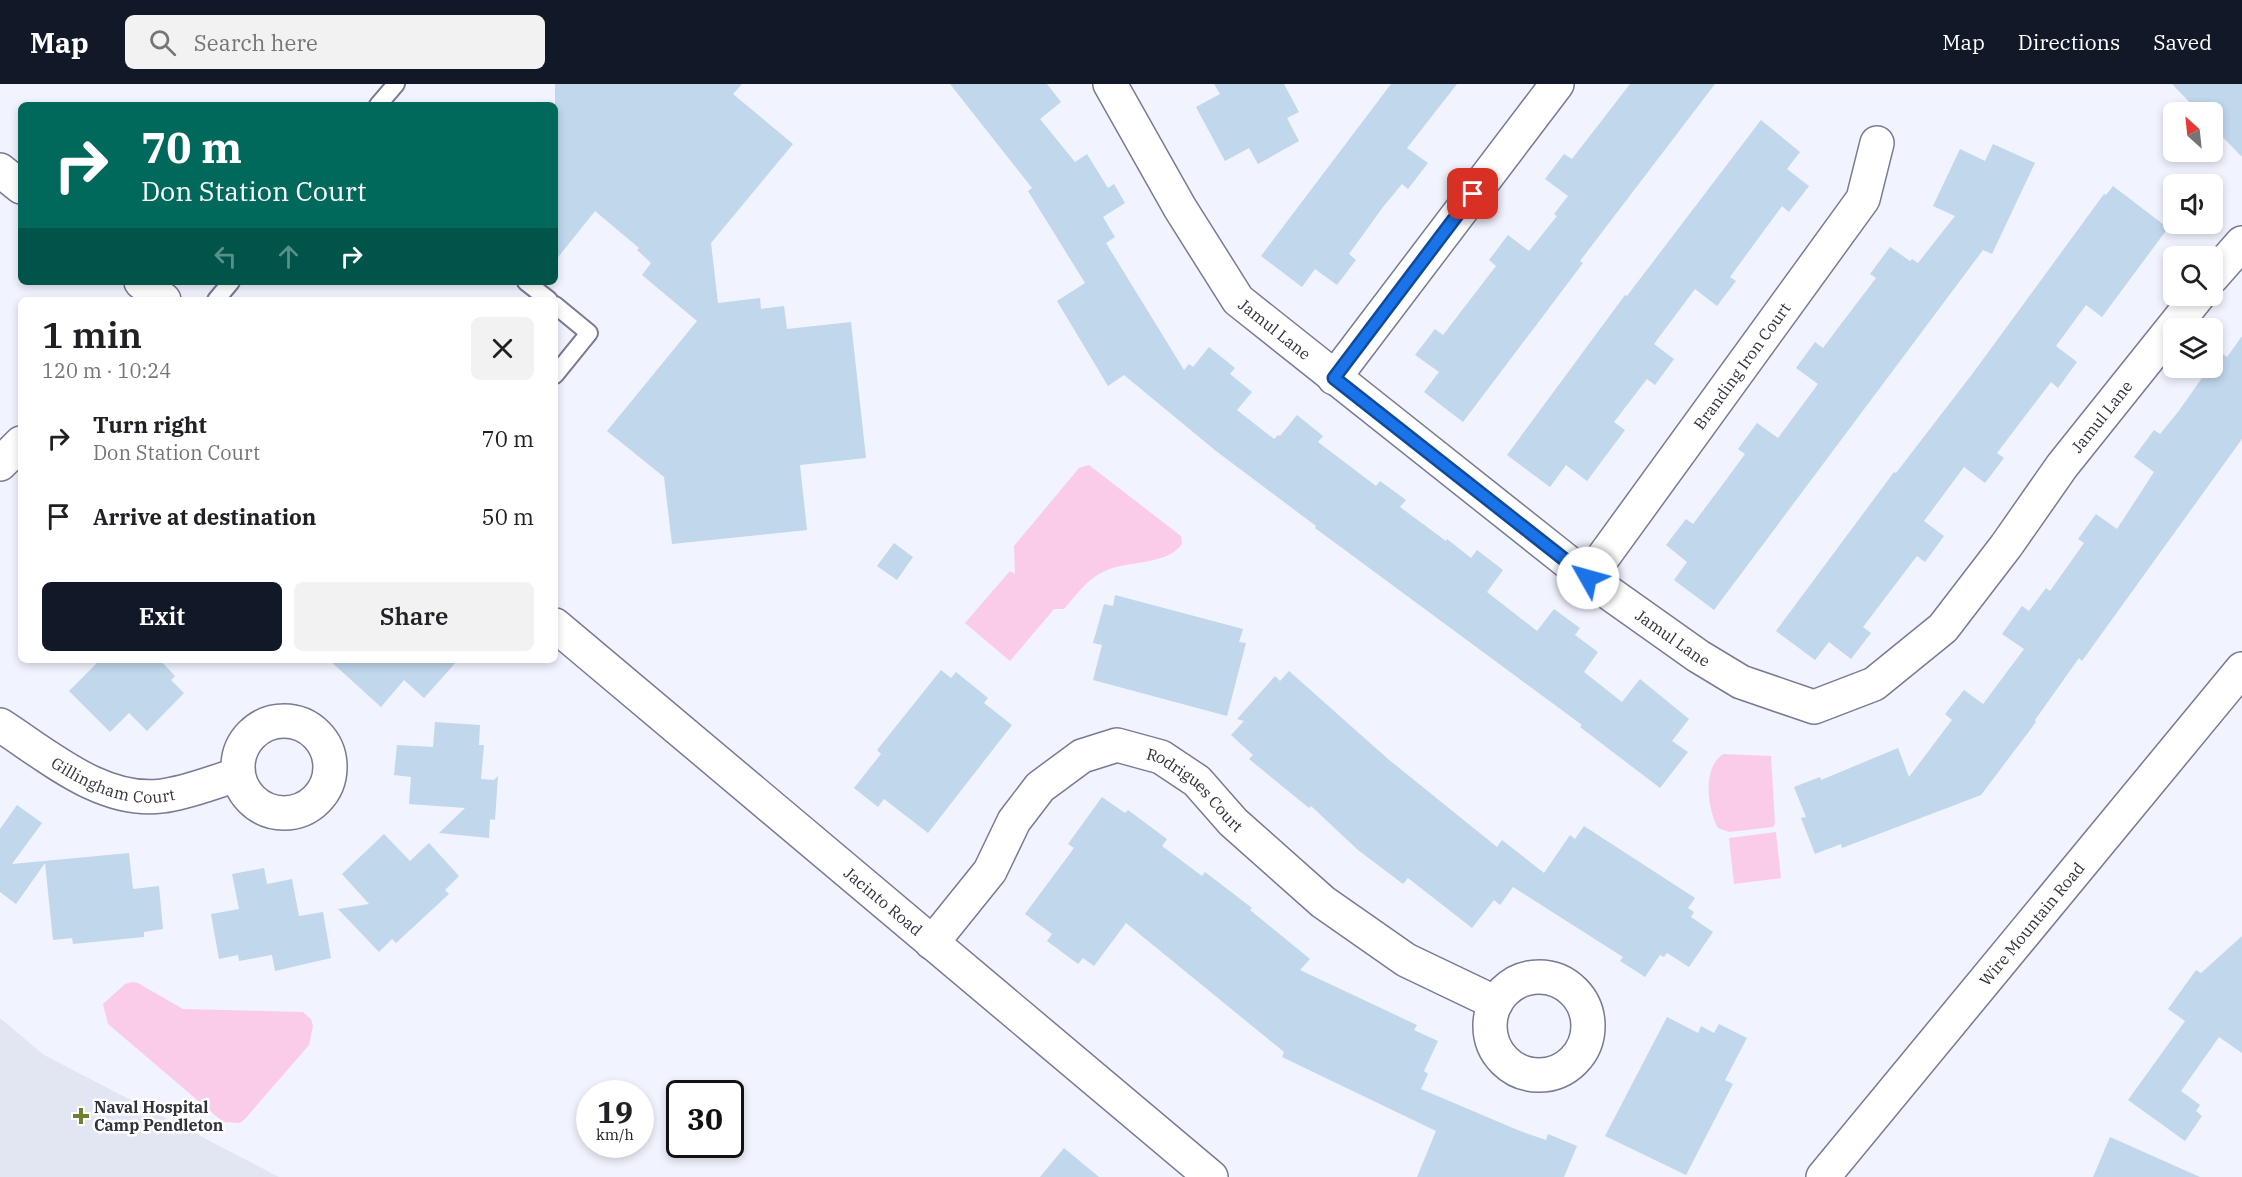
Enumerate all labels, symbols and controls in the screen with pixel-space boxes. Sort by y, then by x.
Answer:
search box [125,15,545,69]
text: Map [30,24,89,61]
icon: search [146,26,179,59]
text: Search here [194,28,318,57]
text: Map [1942,28,1985,56]
text: Directions [2018,28,2120,56]
text: Saved [2153,28,2212,56]
north arrow [2163,102,2223,162]
map controls [2163,102,2223,378]
text: 70 m [141,120,242,175]
icon: right [42,126,120,204]
pin [1447,168,1498,219]
text: Don Station Court [141,173,366,208]
button: sound [2163,174,2223,234]
icon: arrive [1456,177,1489,210]
icon: left [209,240,242,273]
icon: ahead [272,240,305,273]
icon: right [335,240,368,273]
button: search [2163,246,2223,306]
street label: Jamul Lane [1235,294,1315,364]
street label: Branding Iron Court [1689,298,1795,433]
text: 1 min [42,311,142,358]
button: close [471,317,534,380]
button: layers [2163,318,2223,378]
text: 120 m · 10:24 [42,357,171,384]
street label: Jamul Lane [2067,376,2137,457]
text: Turn right [93,410,207,439]
icon: right [42,422,75,455]
text: 70 m [482,424,534,453]
text: Don Station Court [93,439,260,466]
icon: arrive [42,500,75,533]
text: Arrive at destination [93,502,316,531]
text: 50 m [482,502,534,531]
position arrow [1556,546,1620,610]
button: Exit [42,582,282,651]
button: Share [294,582,534,651]
street label: Jamul Lane [1632,605,1714,671]
street label: Rodrigues Court [1144,744,1247,836]
street label: Gillingham Court [48,752,177,807]
street label: Wire Mountain Road [1975,858,2089,990]
street label: Jacinto Road [840,863,927,940]
speed limit sign: 30 [666,1080,744,1158]
text: 19 [597,1092,633,1131]
place label: Naval Hospital Camp Pendleton [94,1097,224,1135]
marker: Naval Hospital Camp Pendleton [72,1107,90,1125]
text: km/h [596,1125,634,1144]

